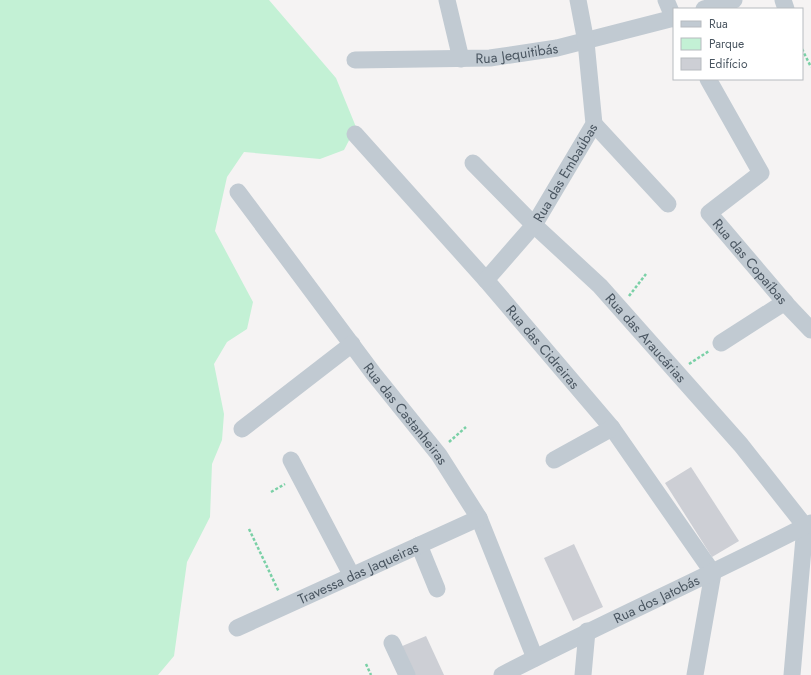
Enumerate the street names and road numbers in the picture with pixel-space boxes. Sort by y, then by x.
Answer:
street label: Rua Jequitibás [475,38,560,68]
street label: Rua das Embaúbas [528,119,602,226]
street label: Rua das Copaíbas [708,214,793,309]
street label: Rua das Araucárias [601,289,691,387]
street label: Rua das Cidreiras [501,301,585,393]
street label: Rua das Castanheiras [359,359,453,469]
street label: Travessa das Jaqueiras [295,537,422,609]
street label: Rua dos Jatobás [610,570,703,628]

